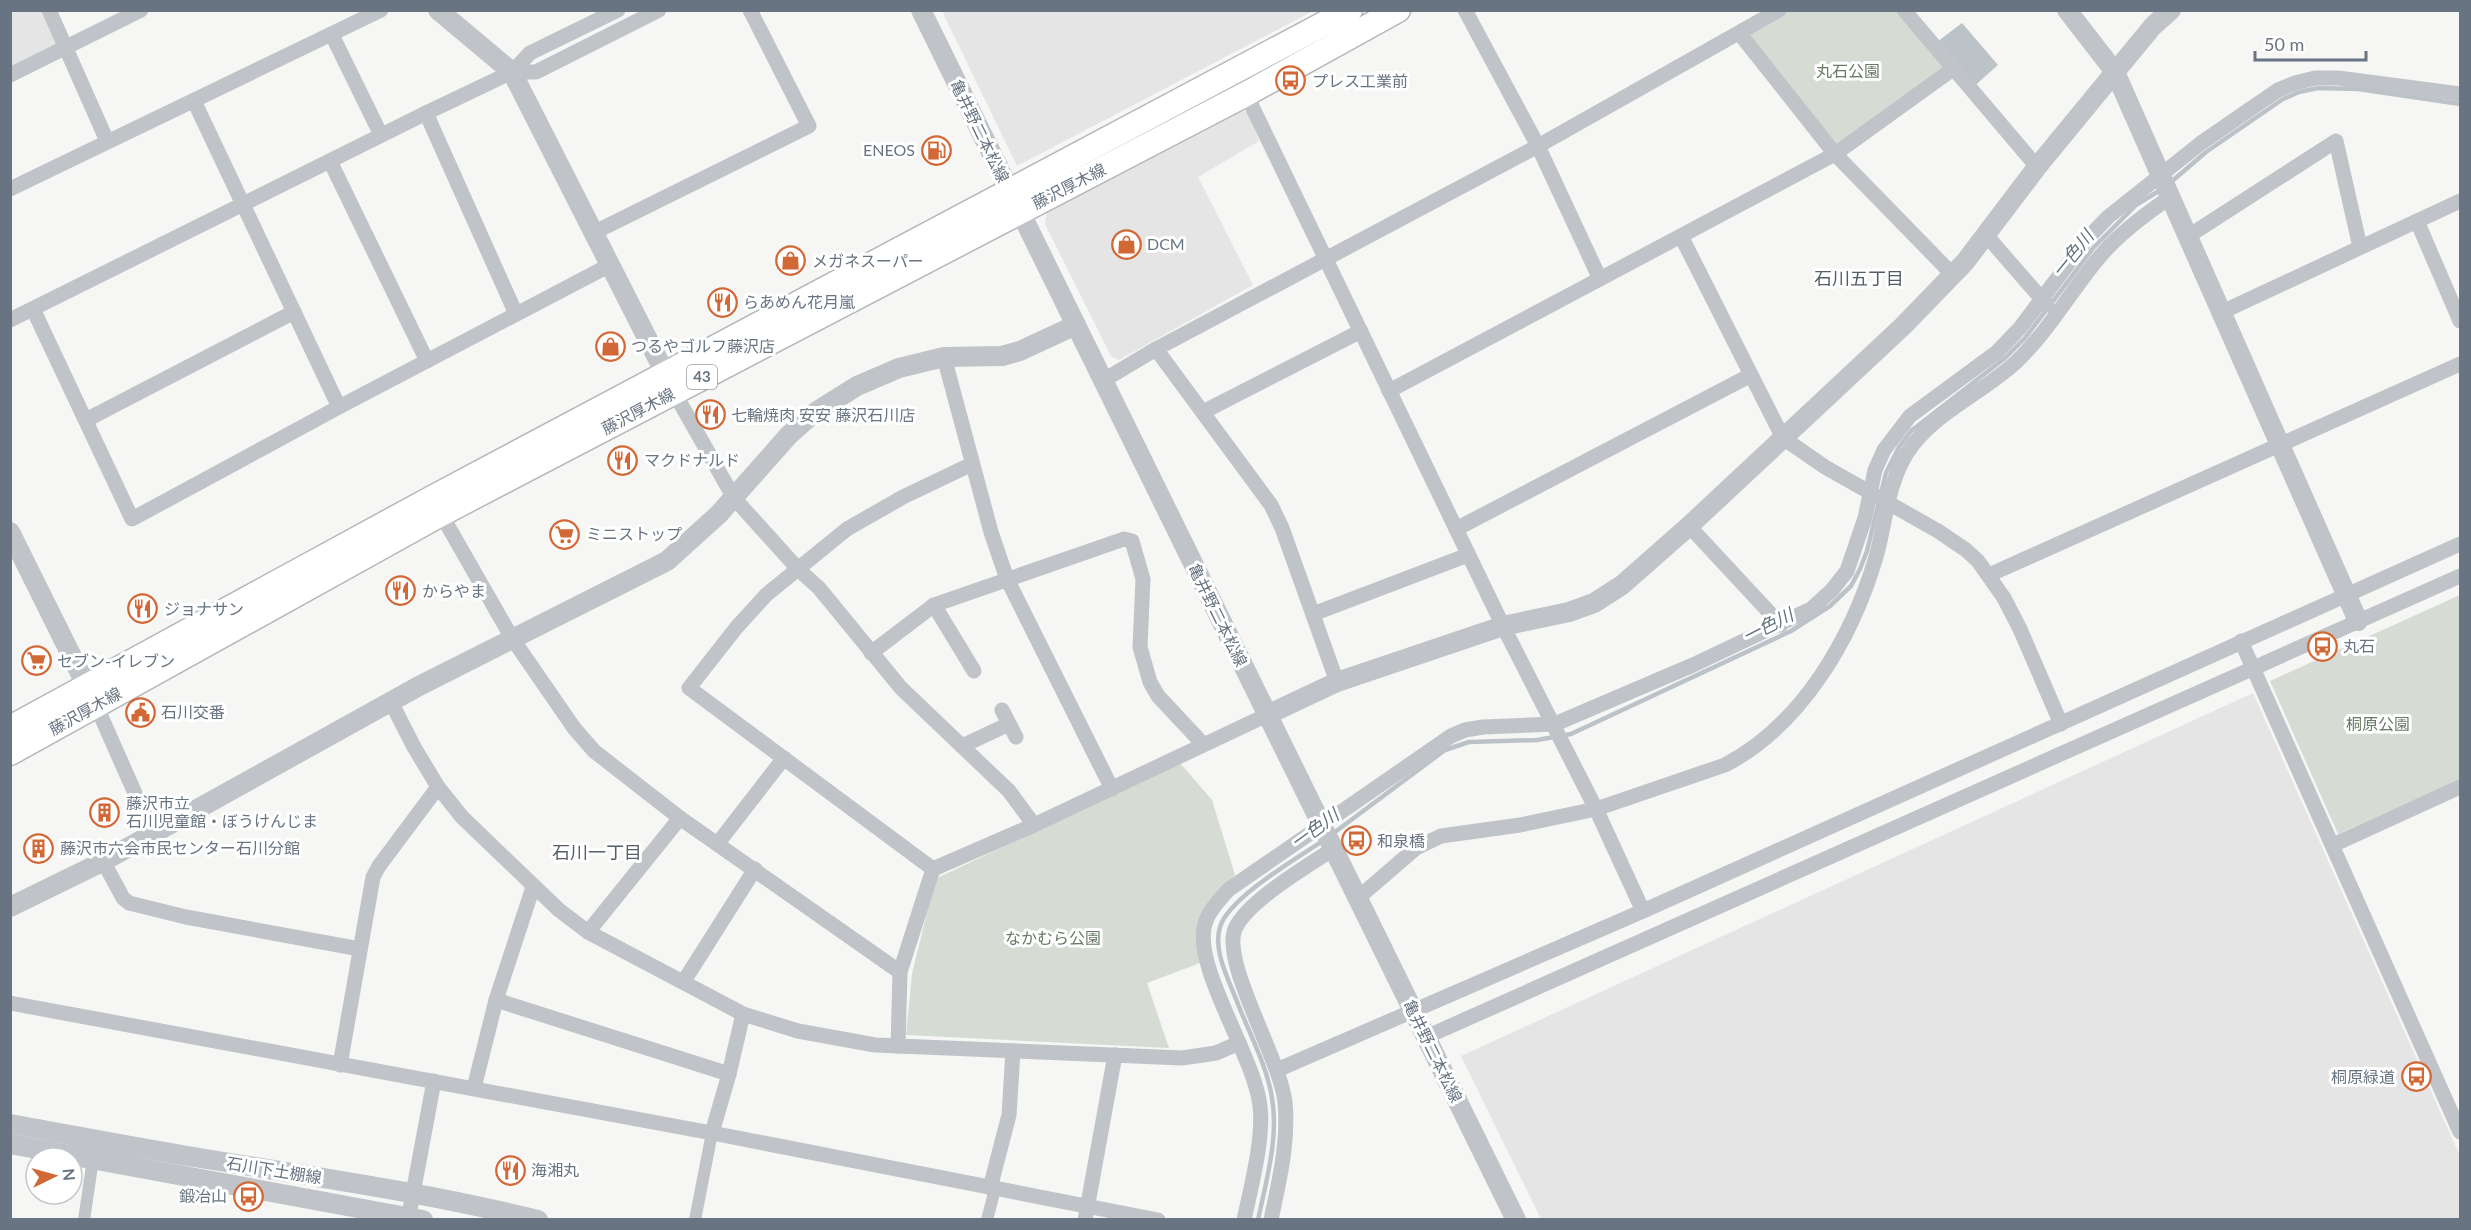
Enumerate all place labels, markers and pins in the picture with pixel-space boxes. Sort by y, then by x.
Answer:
bus stop icon: プレス工業前 [1275,65,1307,97]
place label: プレス工業前 [1312,71,1408,90]
fuel station icon: ENEOS [920,134,952,166]
place label: ENEOS [863,140,915,159]
shop icon: DCM [1110,228,1142,260]
place label: DCM [1147,234,1185,253]
shop icon: メガネスーパー [775,245,807,277]
place label: メガネスーパー [812,251,924,270]
restaurant icon: らあめん花月嵐 [706,286,738,318]
place label: らあめん花月嵐 [743,292,855,311]
shop icon: つるやゴルフ藤沢店 [594,330,626,362]
place label: つるやゴルフ藤沢店 [631,336,775,355]
restaurant icon: 七輪焼肉 安安 藤沢石川店 [694,399,726,431]
place label: 七輪焼肉 安安 藤沢石川店 [731,405,915,424]
restaurant icon: マクドナルド [607,444,639,476]
place label: マクドナルド [644,450,740,469]
supermarket icon: ミニストップ [549,518,581,550]
place label: ミニストップ [586,524,682,543]
restaurant icon: からやま [385,575,417,607]
place label: からやま [422,581,486,600]
restaurant icon: ジョナサン [127,593,159,625]
place label: ジョナサン [164,599,244,618]
bus stop icon: 丸石 [2306,630,2338,662]
place label: 丸石 [2343,636,2375,655]
supermarket icon: セブン-イレブン [20,645,52,677]
place label: セブン-イレブン [57,651,175,670]
public building icon: 石川交番 [124,696,156,728]
place label: 石川交番 [161,702,225,721]
place label: 藤沢市立 石川児童館・ぼうけんじま [126,793,318,830]
building icon: 藤沢市立 石川児童館・ぼうけんじま [89,796,121,828]
bus stop icon: 和泉橋 [1340,825,1372,857]
place label: 和泉橋 [1377,831,1425,850]
building icon: 藤沢市六会市民センター石川分館 [23,832,55,864]
place label: 藤沢市六会市民センター石川分館 [60,838,300,857]
bus stop icon: 桐原緑道 [2400,1061,2432,1093]
place label: 桐原緑道 [2331,1067,2395,1086]
restaurant icon: 海湘丸 [494,1154,526,1186]
place label: 海湘丸 [531,1160,579,1179]
bus stop icon: 鍛冶山 [232,1180,264,1212]
place label: 鍛冶山 [179,1186,227,1205]

